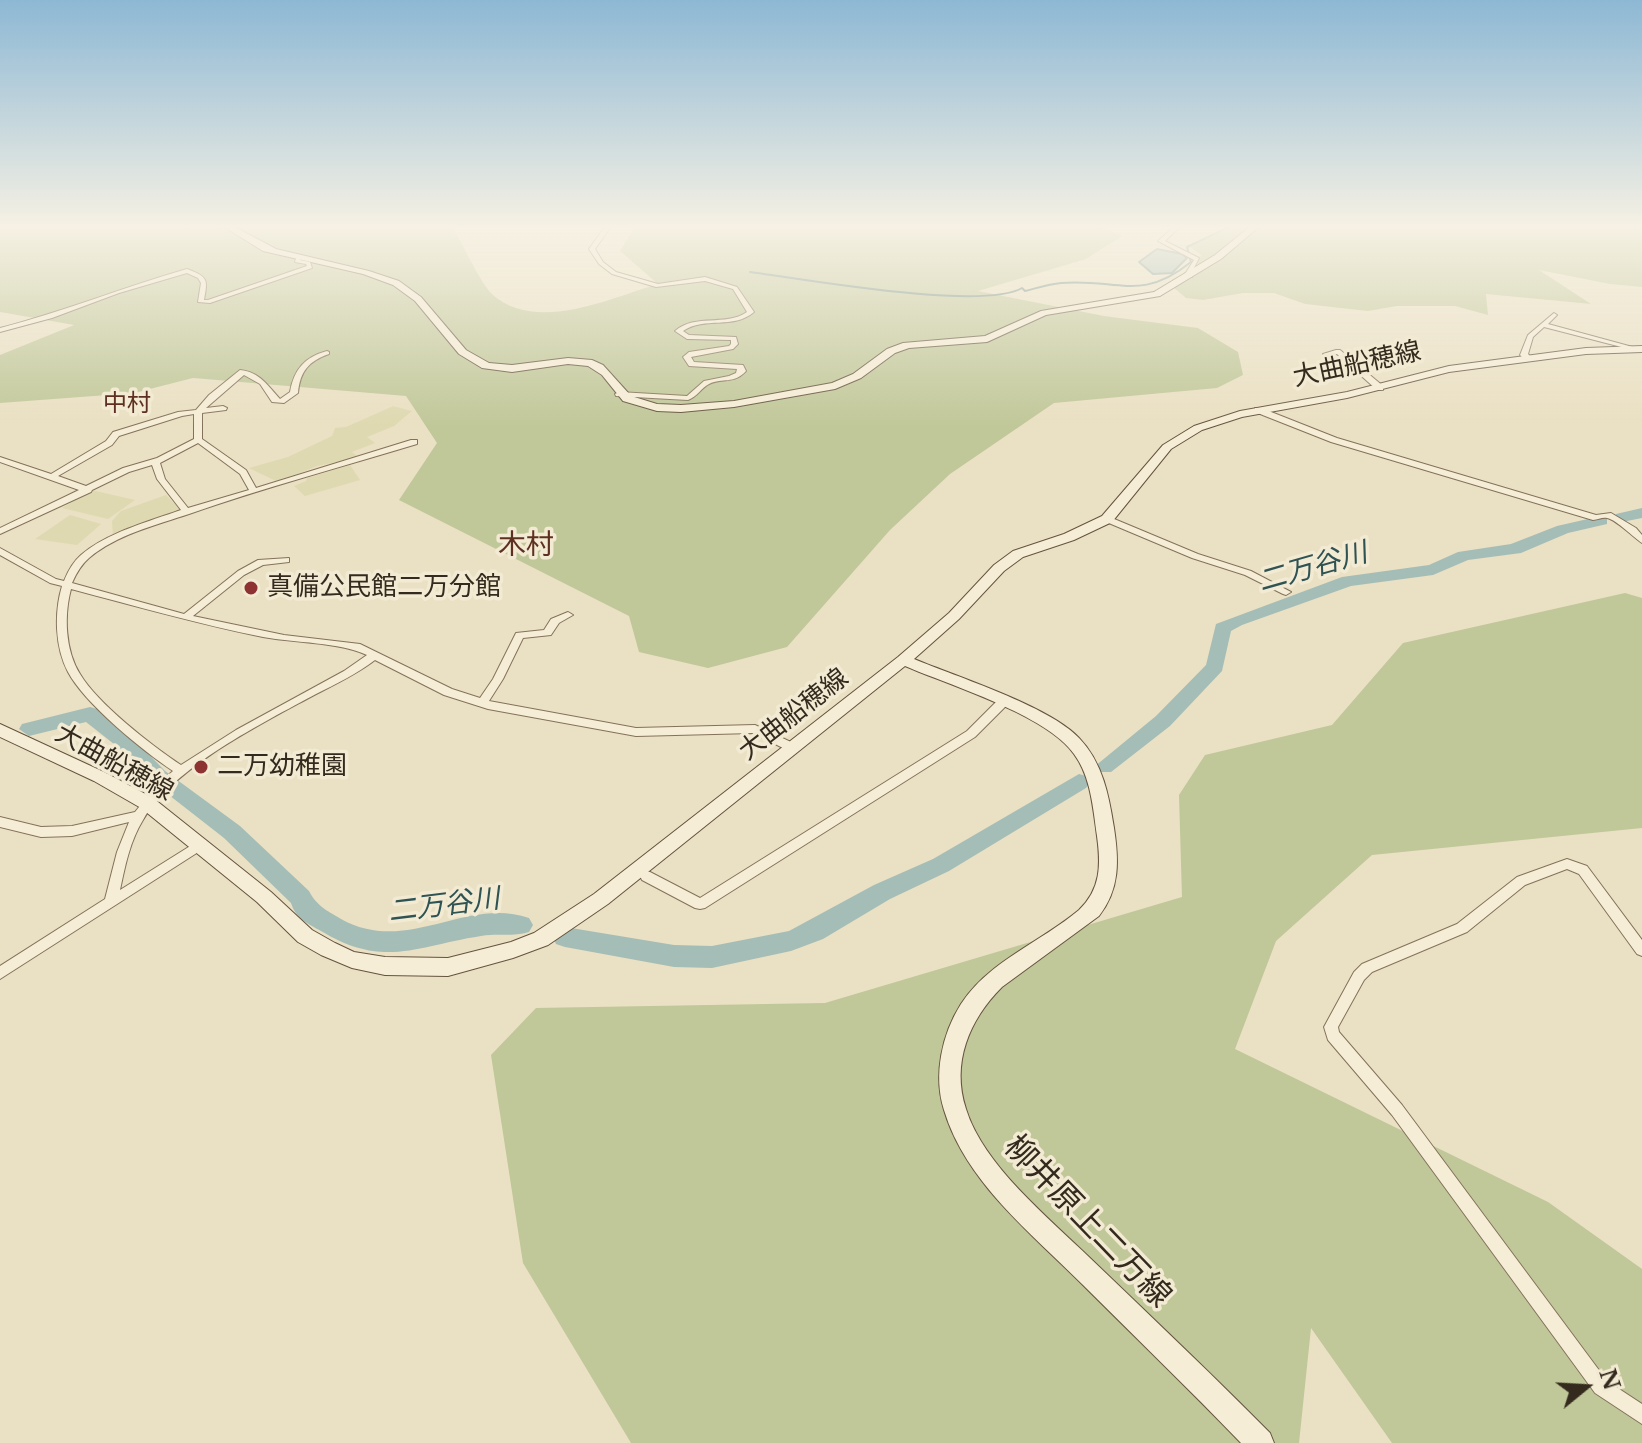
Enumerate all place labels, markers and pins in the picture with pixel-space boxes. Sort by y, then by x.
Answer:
place label: 真備公民館二万分館 [267,572,501,604]
marker: 真備公民館二万分館 [242,579,260,597]
place label: 二万幼稚園 [217,751,347,783]
marker: 二万幼稚園 [192,758,210,776]

